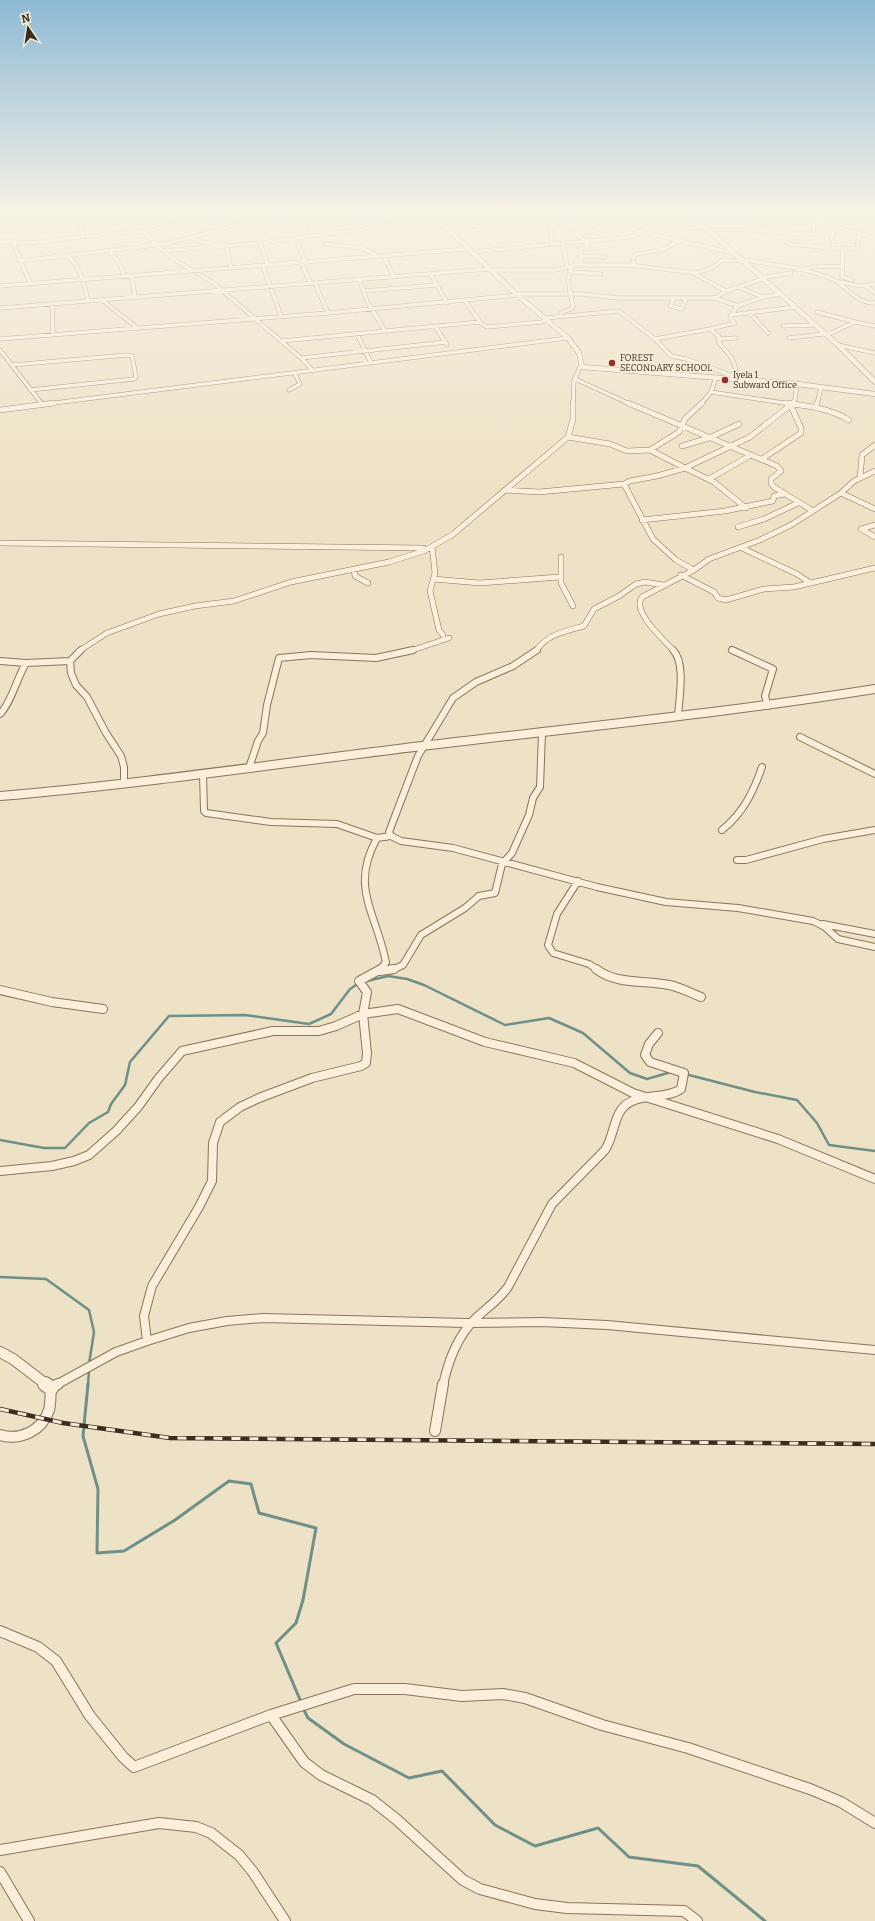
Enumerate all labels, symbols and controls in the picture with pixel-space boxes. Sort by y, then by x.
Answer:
north arrow [8,8,48,48]
text: N [20,11,32,26]
place label: FOREST SECONDARY SCHOOL [620,353,712,373]
marker: FOREST SECONDARY SCHOOL [607,358,617,368]
place label: Iyela 1 Subward Office [733,370,797,390]
marker: Iyela 1 Subward Office [720,375,730,385]

